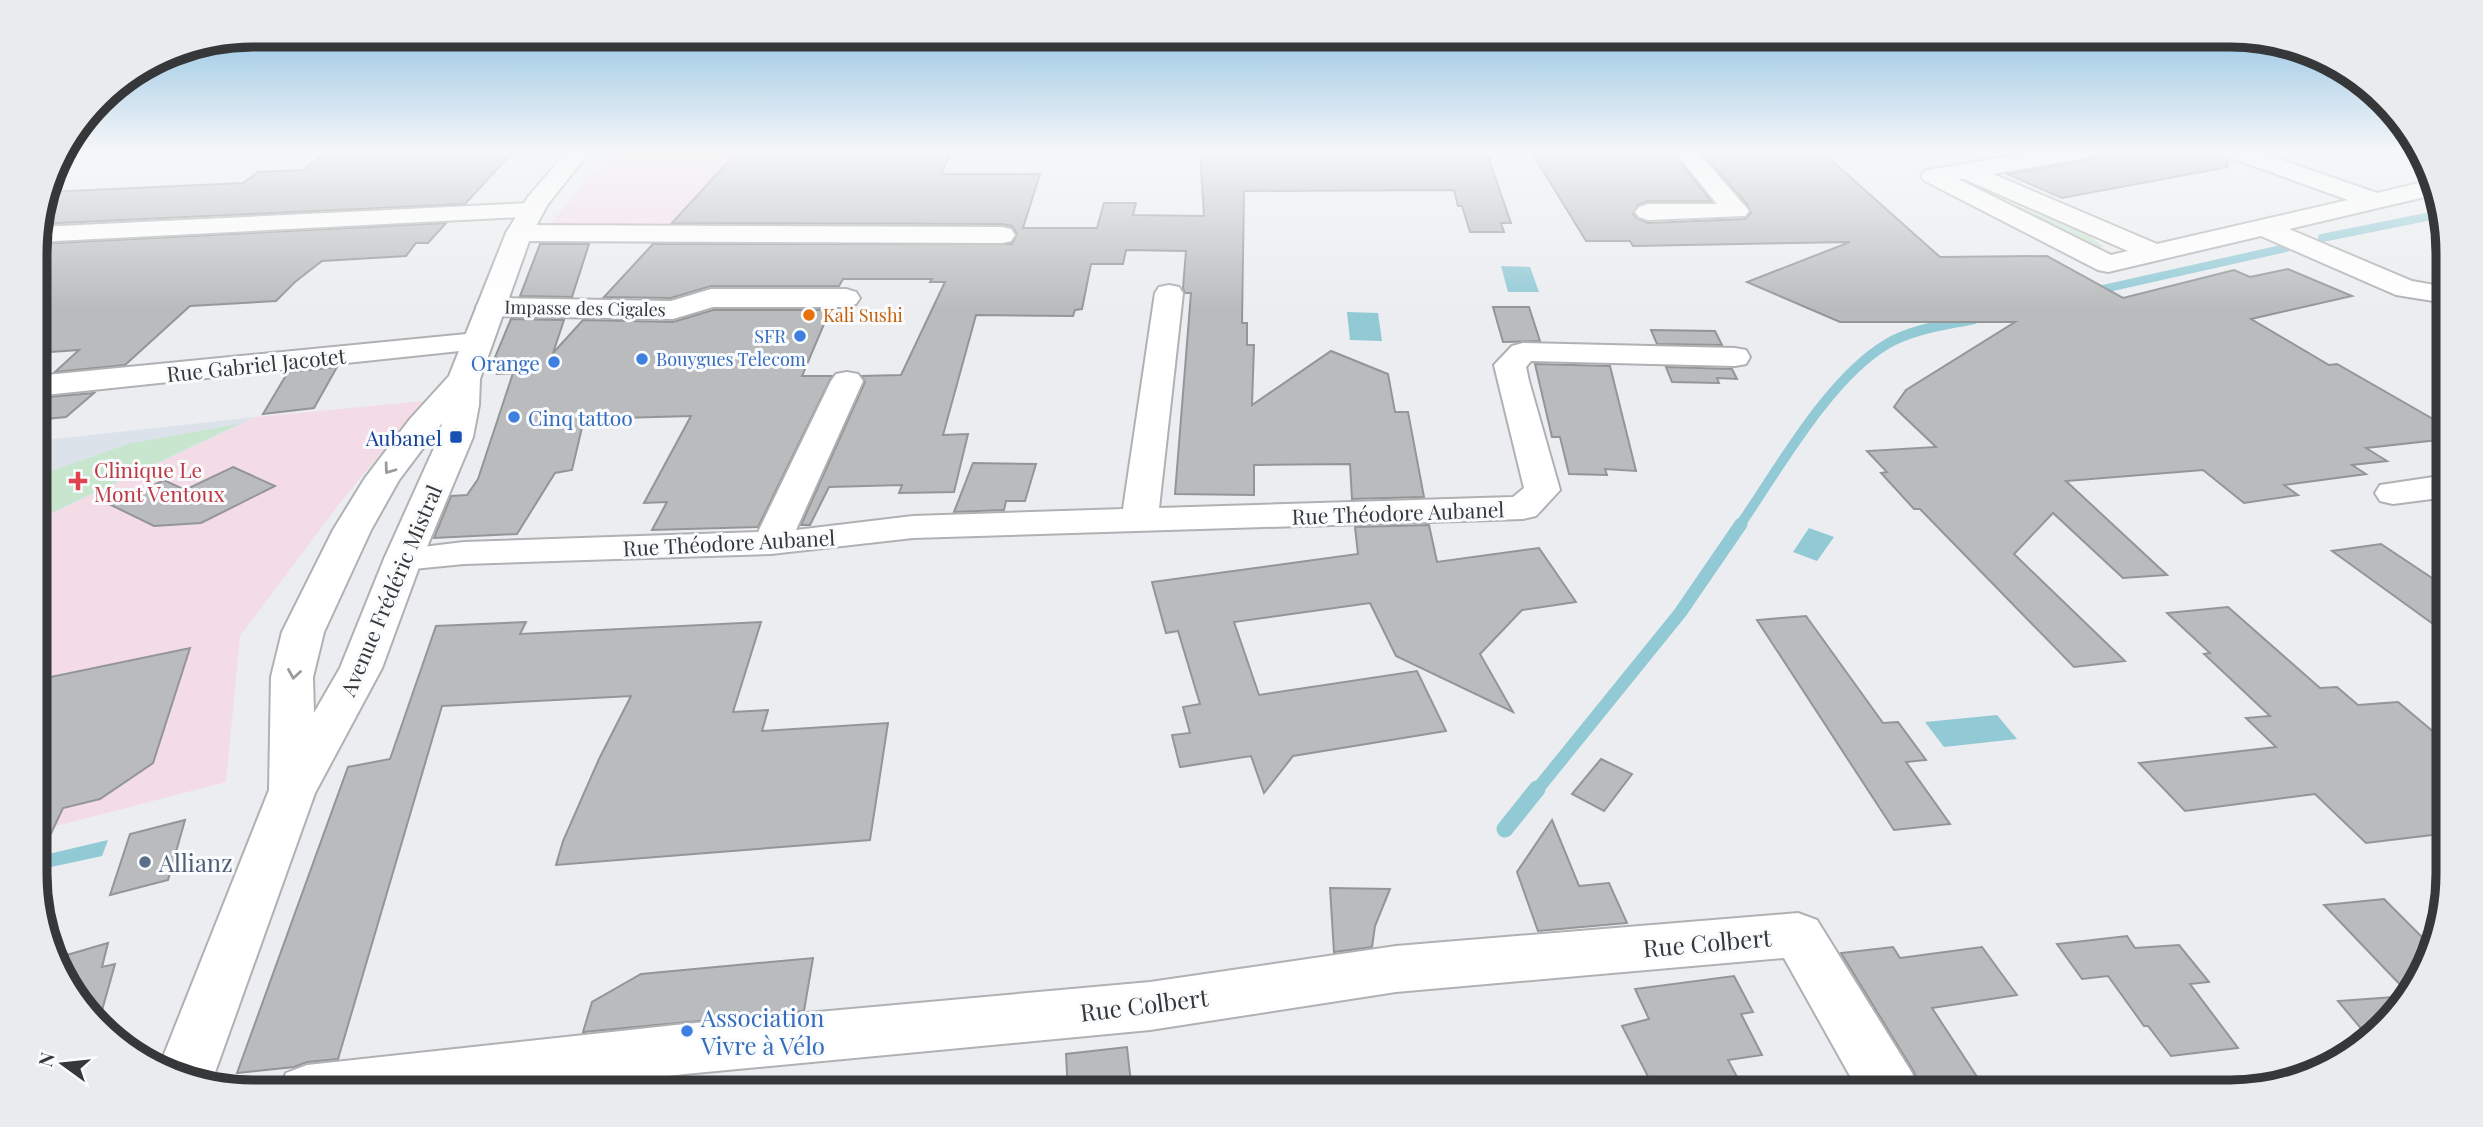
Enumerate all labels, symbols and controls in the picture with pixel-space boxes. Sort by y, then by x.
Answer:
street label: Impasse des Cigales [504,295,666,321]
place label: Kali Sushi [823,303,903,327]
marker: Kali Sushi [801,307,817,323]
place label: SFR [754,324,786,348]
marker: SFR [792,328,808,344]
street label: Rue Gabriel Jacotet [165,341,348,387]
place label: Bouygues Telecom [656,347,806,371]
place label: Orange [471,348,540,376]
marker: Bouygues Telecom [634,351,650,367]
marker: Orange [546,354,562,370]
place label: Cinq tattoo [528,403,633,431]
marker: Cinq tattoo [506,409,522,425]
place label: Aubanel [365,423,442,451]
marker: Aubanel [448,429,464,445]
place label: Clinique Le Mont Ventoux [94,455,225,507]
one-way arrow [385,462,398,474]
marker: Clinique Le Mont Ventoux [68,471,88,491]
street label: Avenue Frédéric Mistral [332,480,447,701]
street label: Rue Théodore Aubanel [1291,494,1505,530]
street label: Rue Théodore Aubanel [622,522,836,562]
one-way arrow [287,668,302,680]
place label: Allianz [158,846,233,878]
marker: Allianz [137,854,153,870]
street label: Rue Colbert [1641,920,1773,964]
street label: Rue Colbert [1078,980,1210,1028]
place label: Association Vivre à Vélo [700,1001,825,1061]
marker: Association Vivre à Vélo [679,1023,695,1039]
north arrow [28,1029,98,1099]
text: N [31,1049,60,1069]

